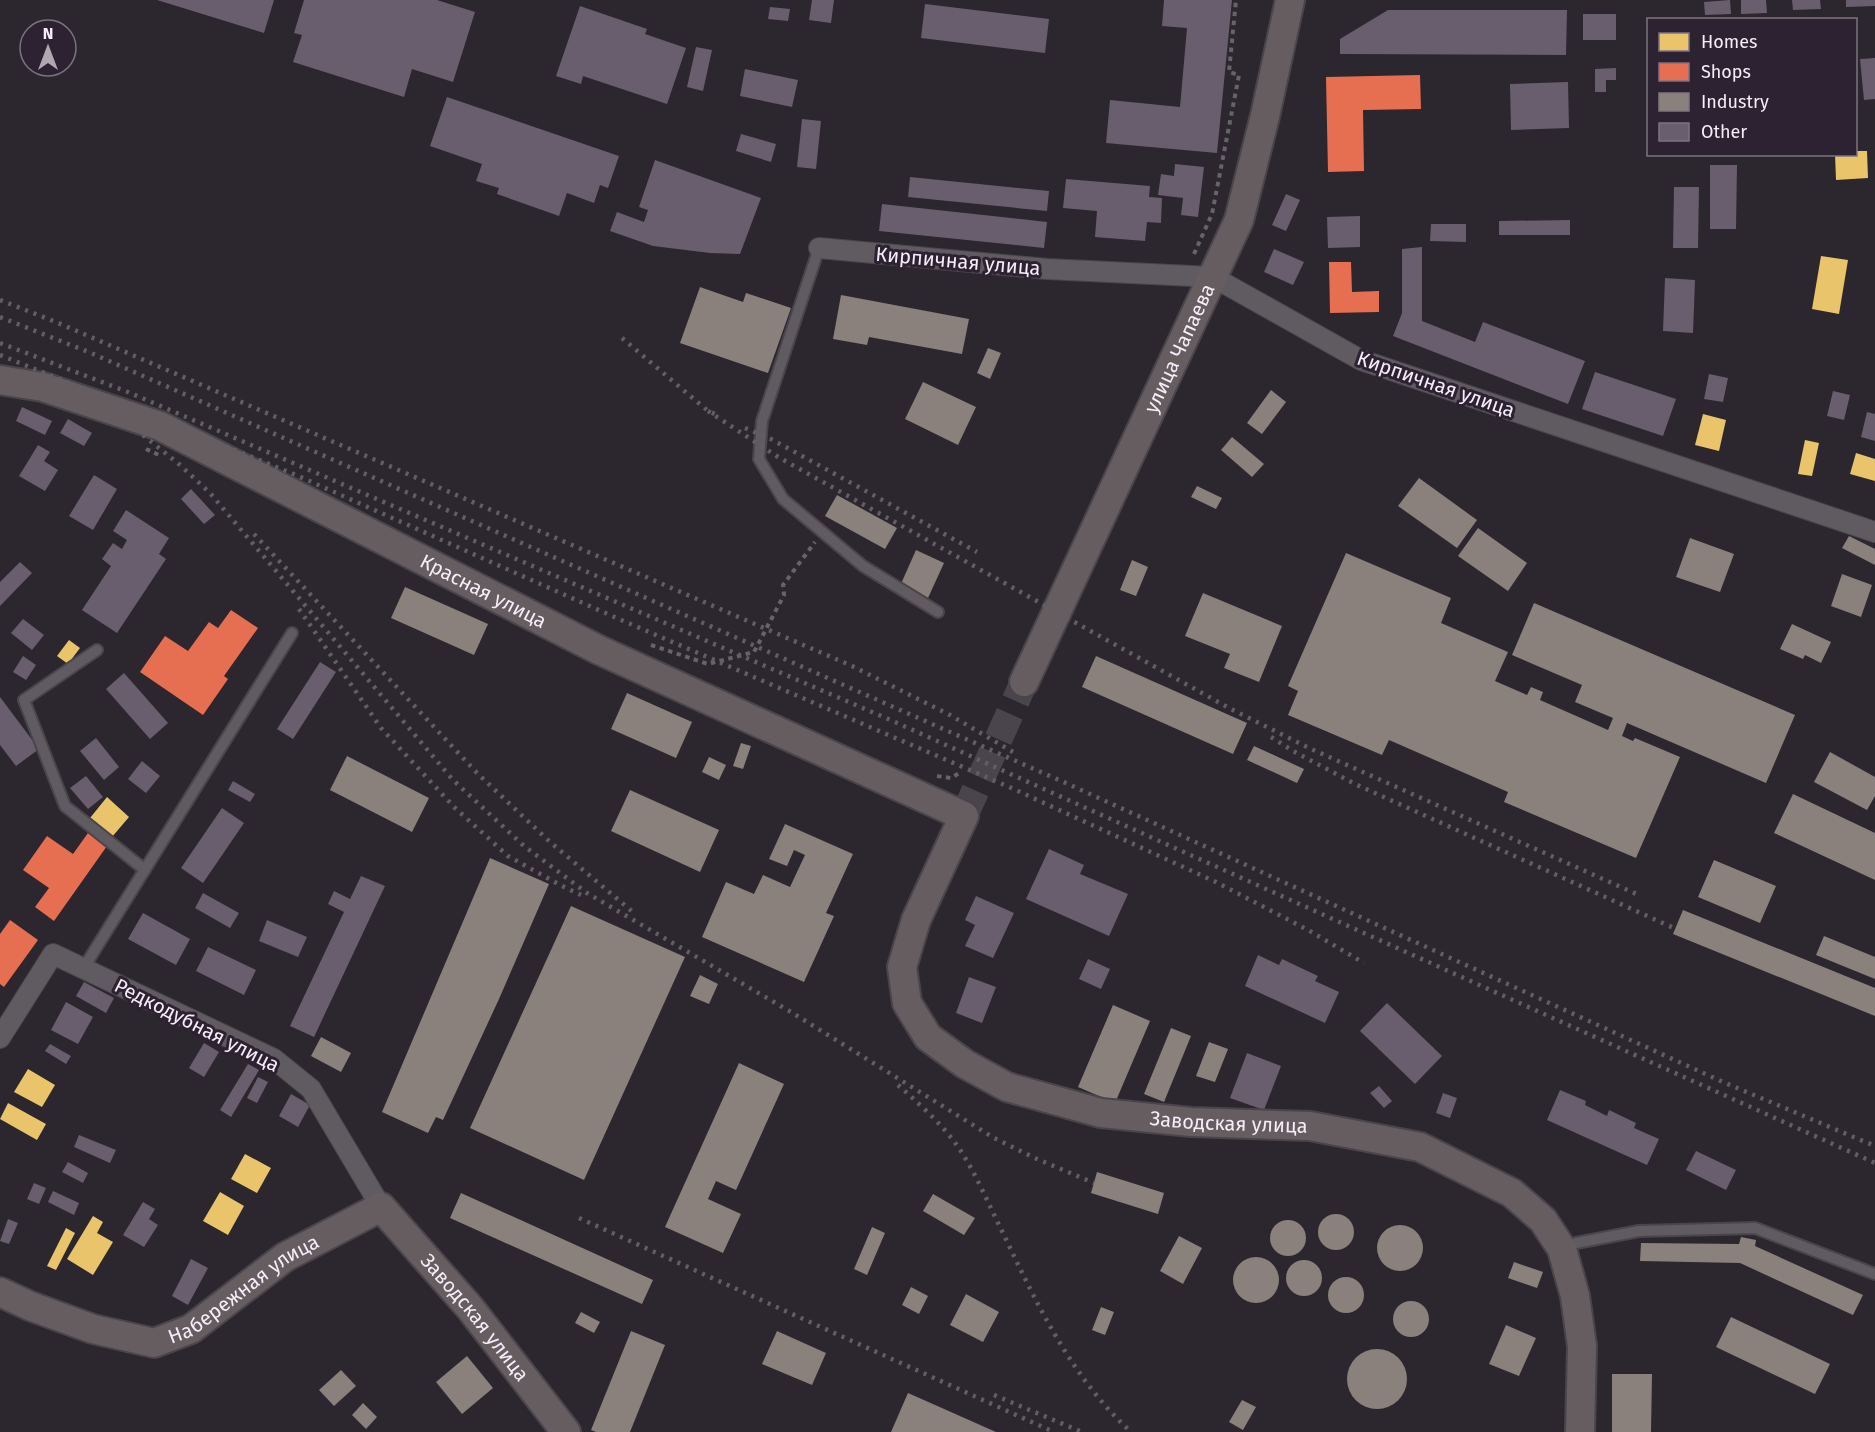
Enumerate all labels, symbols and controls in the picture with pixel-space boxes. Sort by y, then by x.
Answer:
north arrow [18,18,78,78]
legend [1647,18,1857,156]
text: N [43,24,53,43]
text: Homes [1701,31,1757,53]
text: Shops [1701,61,1751,83]
text: Industry [1701,91,1769,113]
text: Other [1701,121,1747,143]
street label: Кирпичная улица [875,242,1041,280]
street label: улица Чапаева [1139,280,1220,417]
street label: Кирпичная улица [1354,346,1518,422]
street label: Красная улица [416,549,551,633]
street label: Редкодубная улица [111,973,283,1077]
street label: Заводская улица [1149,1106,1308,1138]
street label: Набережная улица [165,1229,323,1349]
street label: Заводская улица [416,1249,534,1386]

